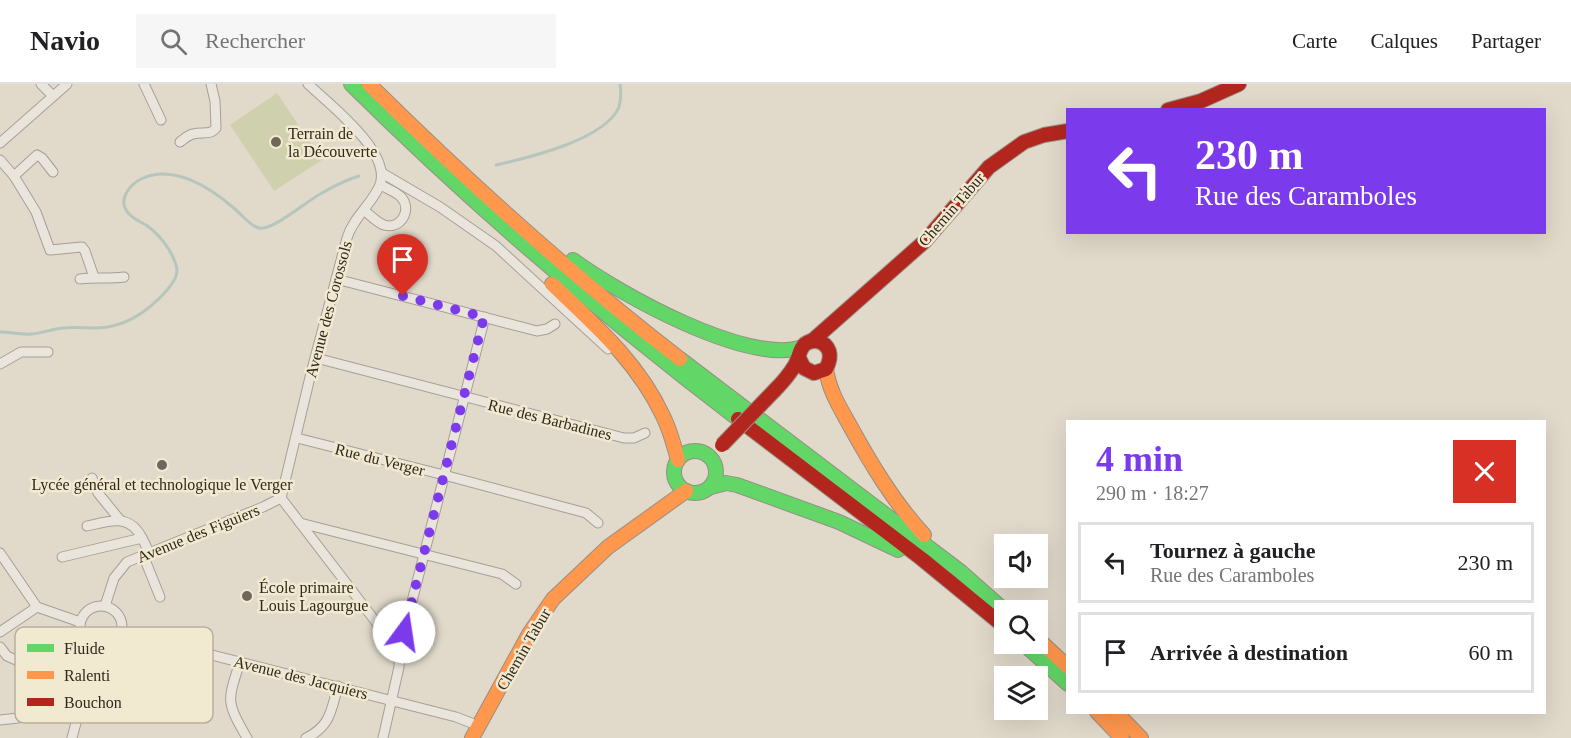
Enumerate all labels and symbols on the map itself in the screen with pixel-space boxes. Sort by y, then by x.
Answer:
place label: Terrain de la Découverte [288,125,377,160]
marker: Terrain de la Découverte [269,135,283,149]
street label: Chemin Tabur [915,169,988,249]
pin [377,234,428,296]
street label: Avenue des Corossols [302,239,355,379]
street label: Rue des Barbadines [486,396,614,443]
street label: Rue du Verger [333,440,427,480]
marker: Lycée général et technologique le Verger [155,458,169,472]
place label: Lycée général et technologique le Verger [31,476,293,494]
street label: Avenue des Figuiers [135,501,262,567]
place label: École primaire Louis Lagourgue [259,578,368,615]
marker: École primaire Louis Lagourgue [240,589,254,603]
position arrow [372,600,436,664]
street label: Chemin Tabur [493,605,554,693]
legend [15,627,213,723]
text: Fluide [64,640,105,657]
street label: Avenue des Jacquiers [232,653,370,703]
text: Ralenti [64,667,111,684]
text: Bouchon [64,694,122,711]

